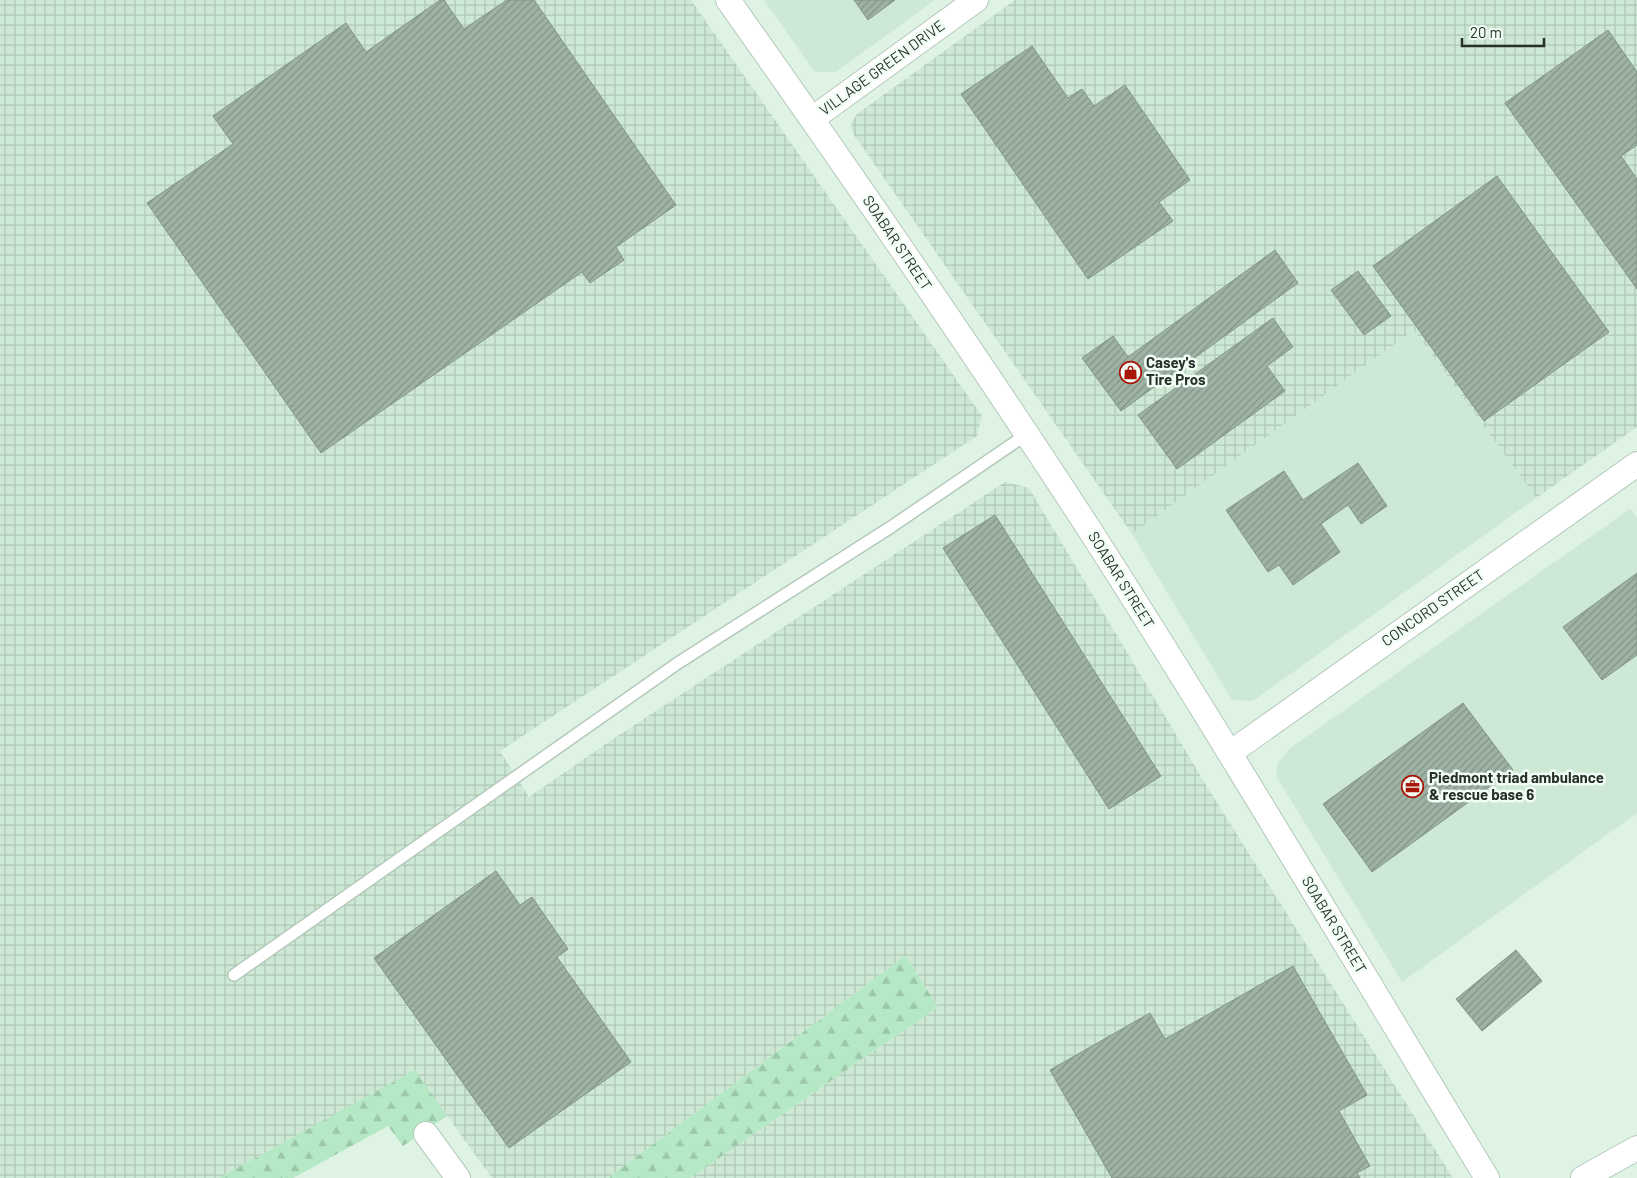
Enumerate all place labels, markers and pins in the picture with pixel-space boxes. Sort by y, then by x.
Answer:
place label: Casey's Tire Pros [1146,353,1206,388]
shop icon: Casey's Tire Pros [1118,360,1142,384]
place label: Piedmont triad ambulance & rescue base 6 [1429,768,1604,803]
office icon: Piedmont triad ambulance & rescue base 6 [1401,775,1425,799]

